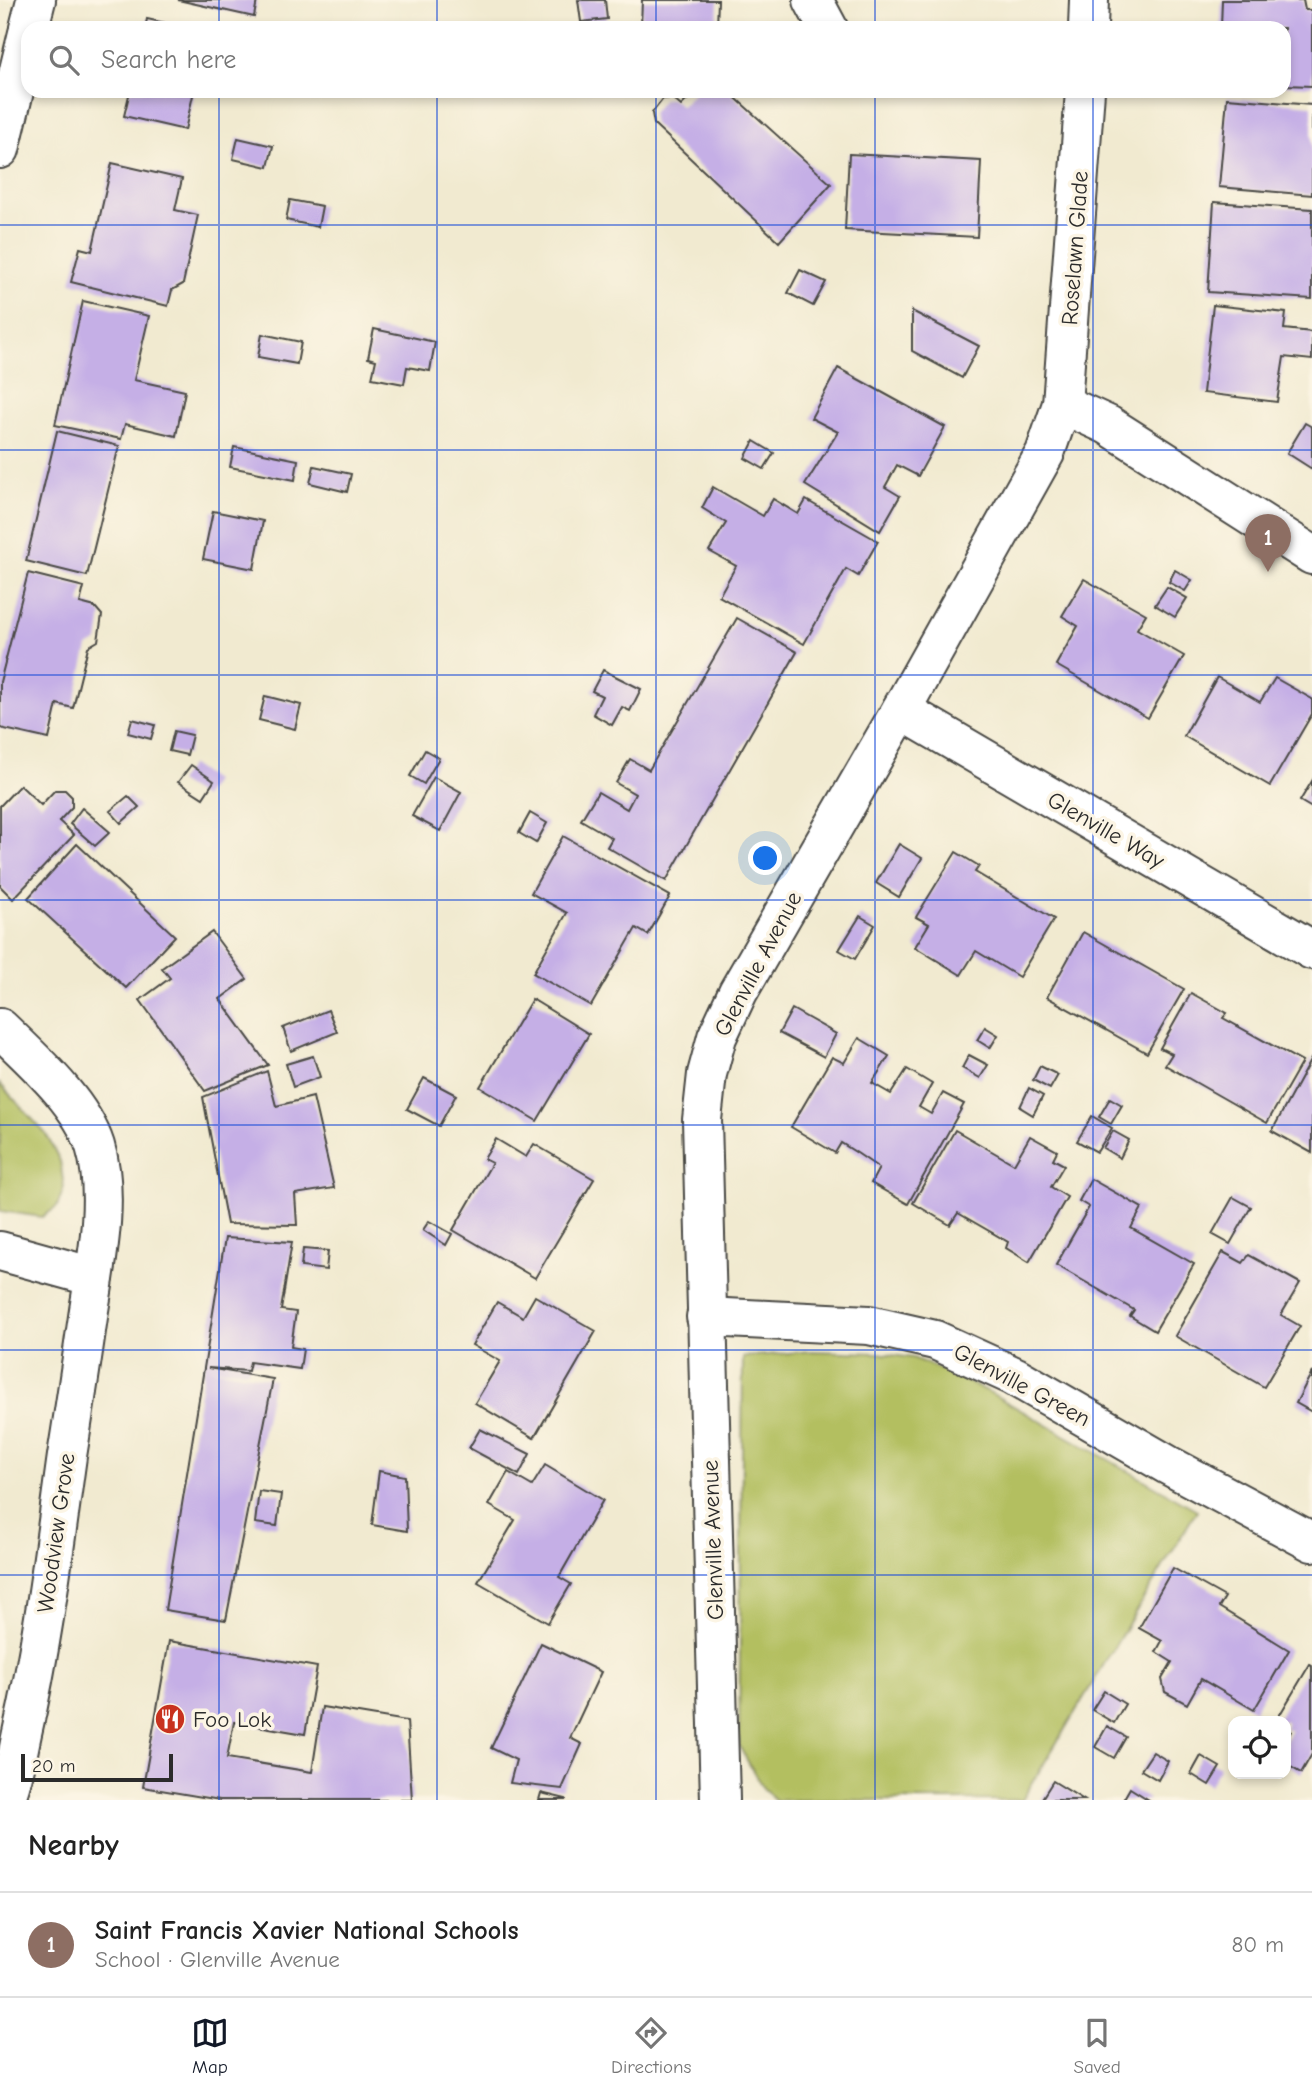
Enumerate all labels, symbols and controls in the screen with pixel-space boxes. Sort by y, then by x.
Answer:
search box [21,21,1291,98]
icon: search [45,41,83,79]
text: Search here [101,45,236,75]
street label: Roselawn Glade [1056,170,1094,326]
pin: 1 [1245,514,1291,572]
street label: Glenville Way [1043,786,1170,875]
your location [748,841,782,875]
street label: Glenville Avenue [709,887,807,1041]
street label: Glenville Green [949,1338,1095,1432]
street label: Woodview Grove [31,1451,81,1615]
street label: Glenville Avenue [697,1460,729,1620]
restaurant icon: Foo Lok [153,1702,187,1736]
place label: Foo Lok [193,1706,271,1733]
map controls [1228,1716,1291,1779]
button: locate [1228,1716,1291,1779]
scale bar [21,1751,173,1783]
text: 20 m [32,1755,76,1777]
text: Nearby [28,1828,119,1863]
text: Saint Francis Xavier National Schools [95,1916,518,1946]
text: 1 [46,1931,56,1958]
text: 80 m [1231,1931,1284,1958]
text: School · Glenville Avenue [95,1946,340,1973]
tab: Map [191,2014,229,2078]
tab: Directions [611,2014,691,2078]
tab: Saved [1074,2014,1121,2078]

